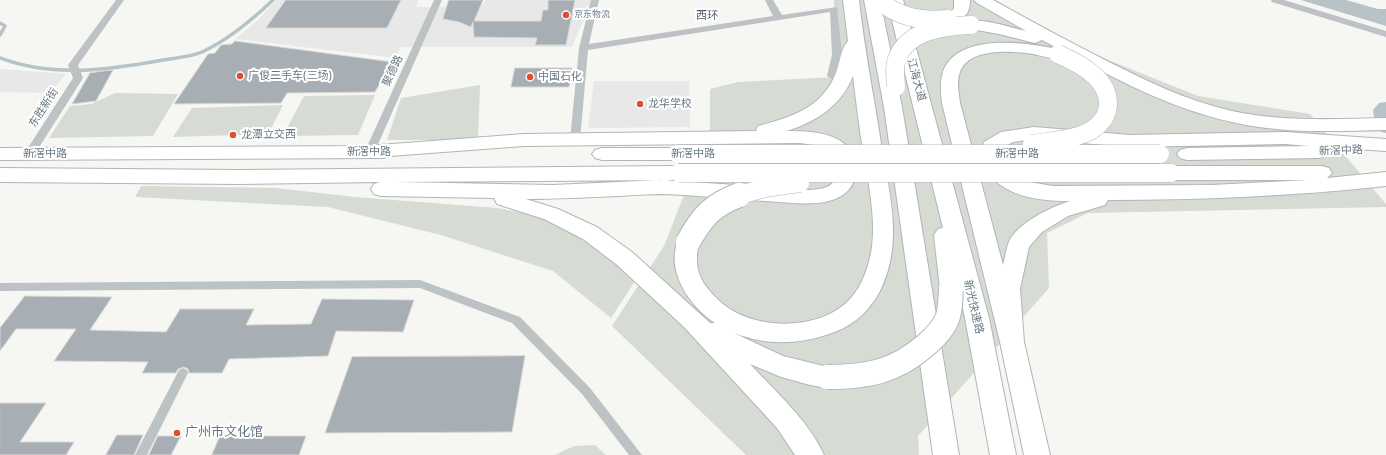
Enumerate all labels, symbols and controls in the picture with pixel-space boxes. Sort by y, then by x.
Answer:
district label: 西环 [696,9,718,23]
marker: 京东物流 [561,10,571,20]
place label: 京东物流 [574,10,610,20]
street label: 聚德路 [380,53,406,89]
street label: 江海大道 [904,57,928,103]
place label: 广俊二手车(三场) [248,69,332,83]
place label: 中国石化 [538,70,582,84]
marker: 广俊二手车(三场) [235,71,245,81]
marker: 中国石化 [525,72,535,82]
street label: 东胜新街 [26,86,62,130]
place label: 龙华学校 [648,97,692,111]
marker: 龙华学校 [635,99,645,109]
place label: 龙潭立交西 [241,128,296,142]
marker: 龙潭立交西 [228,130,238,140]
street label: 新滘中路 [1319,144,1363,158]
street label: 新滘中路 [347,145,391,159]
street label: 新滘中路 [23,147,67,161]
street label: 新滘中路 [671,147,715,161]
street label: 新滘中路 [995,147,1039,161]
street label: 新光快速路 [960,279,986,335]
place label: 广州市文化馆 [185,425,263,441]
marker: 广州市文化馆 [172,428,182,438]

